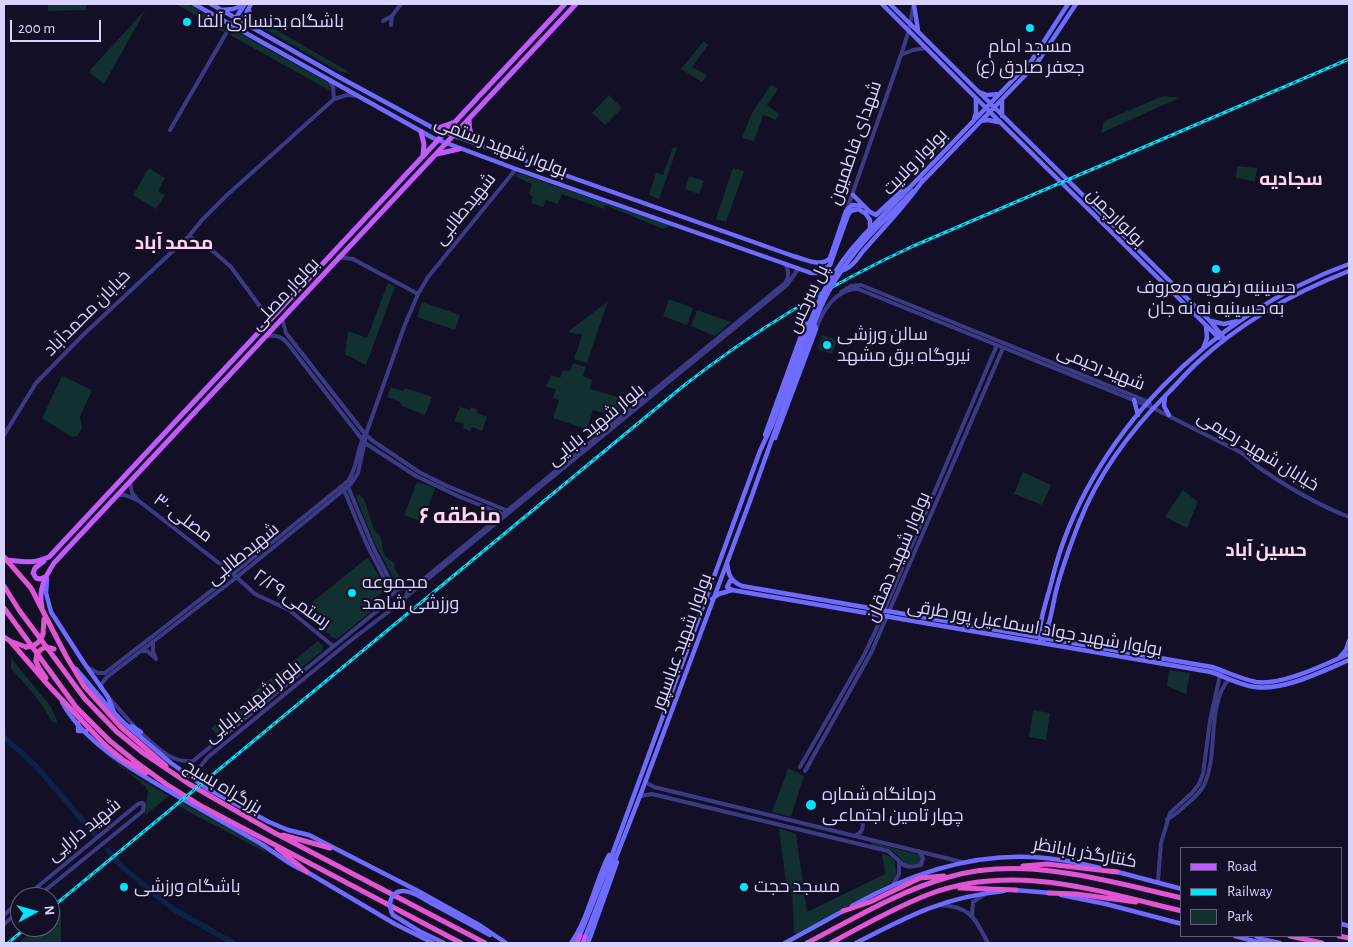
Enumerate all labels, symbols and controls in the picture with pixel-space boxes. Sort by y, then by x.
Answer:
scale bar [12,10,104,42]
place label: باشگاه بدنسازی آلفا [197,11,344,33]
marker: باشگاه بدنسازی آلفا [181,16,193,28]
text: 200 m [18,21,55,36]
marker: مسجد امام جعفر صادق (ع) [1024,22,1036,34]
place label: مسجد امام جعفر صادق (ع) [975,36,1085,78]
street label: شهدای فاطمیون [824,78,886,208]
street label: بولوار شهید رستمی [431,112,571,182]
street label: بولوار ولایت [878,124,952,200]
district label: سجادیه [1259,168,1323,190]
street label: شهیدطالبی [429,169,501,249]
street label: بولوارچمن [1082,184,1150,252]
district label: محمد آباد [135,232,213,254]
street label: بولوار مصلی [246,253,324,335]
street label: پل سرخس [783,261,833,337]
marker: حسینیه رضویه معروف به حسینیه نه نه جان [1210,263,1222,275]
street label: خیابان محمدآباد [39,265,135,361]
place label: حسینیه رضویه معروف به حسینیه نه نه جان [1136,277,1296,320]
place label: سالن ورزشی نیروگاه برق مشهد [837,324,971,366]
marker: سالن ورزشی نیروگاه برق مشهد [821,339,833,351]
street label: شهید رحیمی [1054,341,1148,395]
street label: بلوار شهید بابایی [543,379,649,471]
street label: خیابان شهید رحیمی [1193,406,1323,496]
street label: مصلی ۳۰ [149,489,217,547]
street label: بولوار شهید دهقان [861,489,935,625]
district label: منطقه ۶ [419,503,501,529]
street label: شهیدطالبی [203,518,283,590]
district label: حسین آباد [1225,539,1307,561]
street label: رستمی ۲/۲۹ [249,565,335,633]
street label: بولوار شهید عباسپور [647,570,717,714]
place label: مجموعه ورزشی شاهد [362,572,459,614]
marker: مجموعه ورزشی شاهد [346,587,358,599]
street label: بولوار شهید جواد اسماعیل پور طرقی [906,595,1164,661]
street label: بلوار شهید بابایی [200,656,306,748]
street label: بزرگراه بسیج [180,755,266,819]
place label: درمانگاه شماره چهار تامین اجتماعی [822,784,964,826]
street label: شهید دارایی [43,794,125,866]
marker: درمانگاه شماره چهار تامین اجتماعی [804,798,818,812]
street label: کنتارگذر بابانظر [1031,833,1139,873]
legend [1180,847,1343,937]
text: Road [1227,859,1257,874]
place label: باشگاه ورزشی [134,876,241,898]
place label: مسجد حجت [754,876,840,898]
marker: باشگاه ورزشی [118,881,130,893]
marker: مسجد حجت [738,881,750,893]
text: Railway [1227,884,1272,899]
north arrow [10,887,60,937]
text: N [41,905,56,916]
text: Park [1227,909,1253,924]

